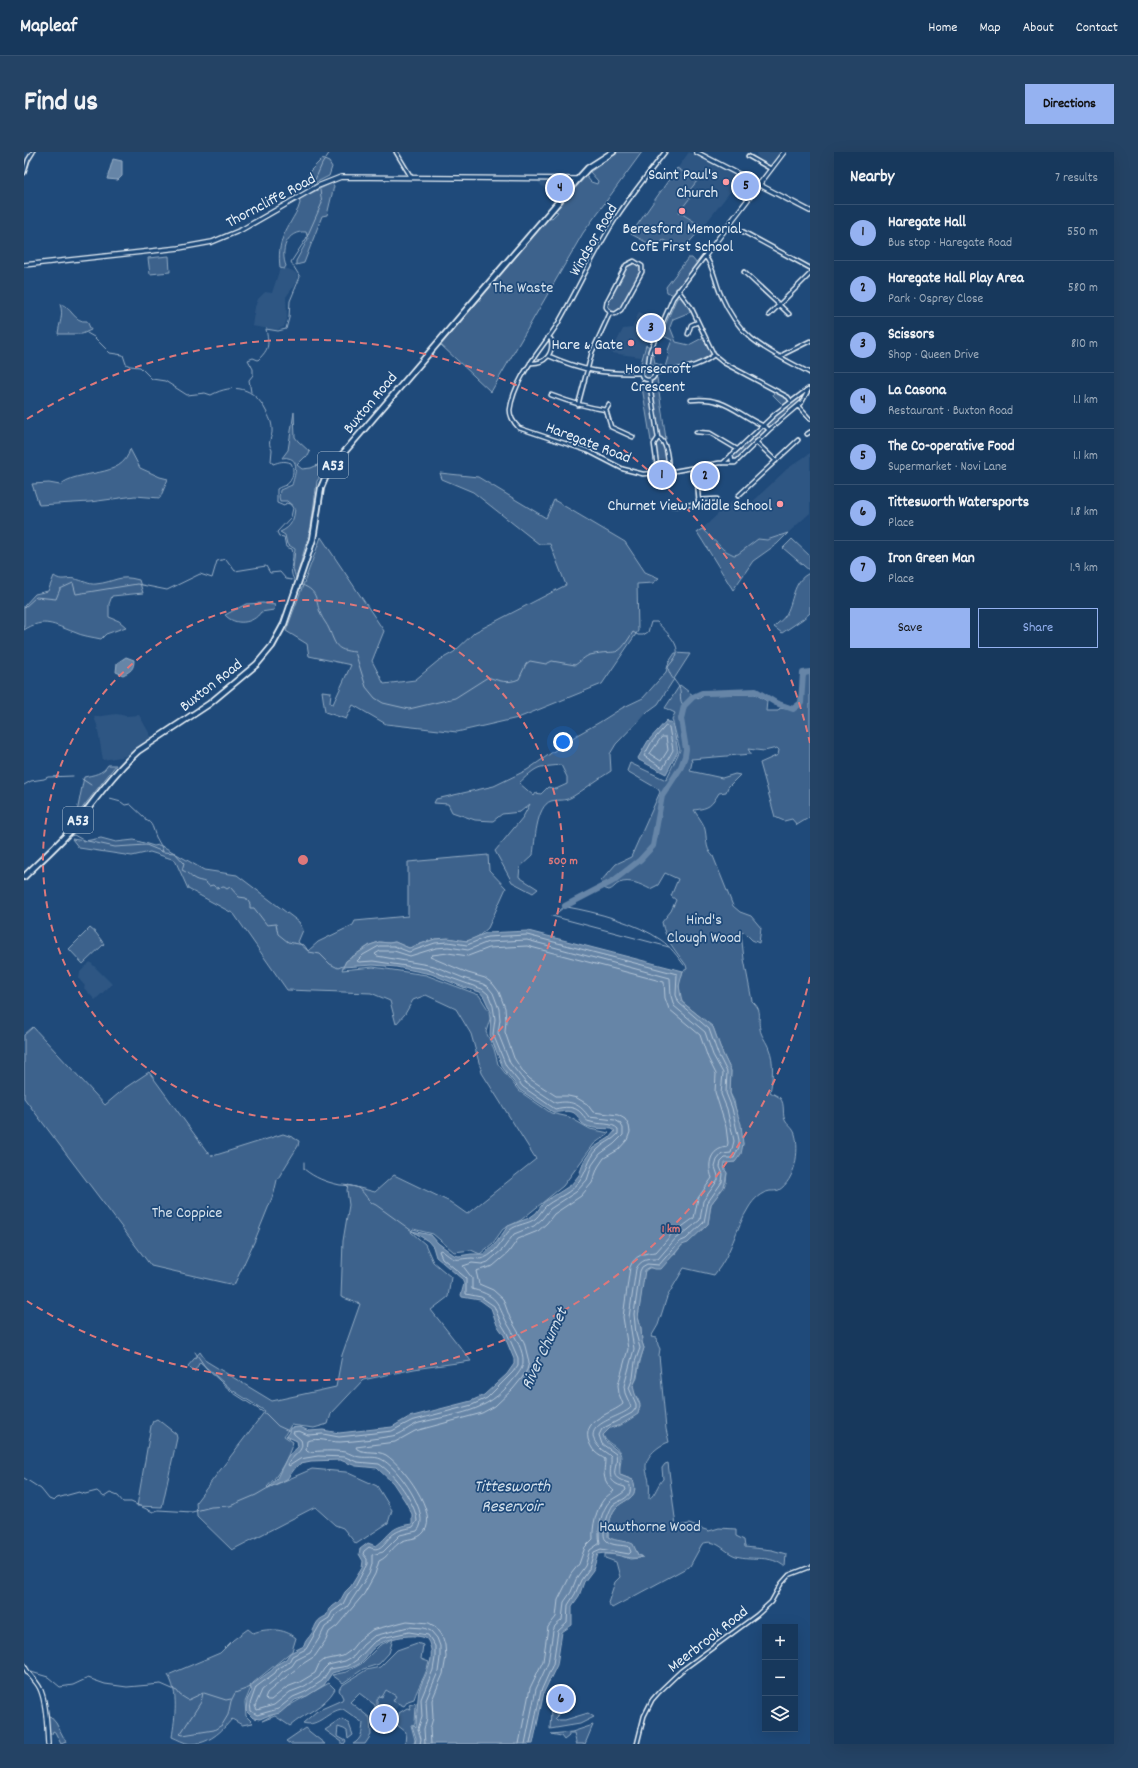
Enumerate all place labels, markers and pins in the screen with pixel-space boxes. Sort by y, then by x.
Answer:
place label: Saint Paul's Church [648,164,718,205]
pin: 5 [733,171,759,201]
pin: 4 [547,173,573,203]
marker: Saint Paul's Church [721,177,731,187]
marker: Beresford Memorial CofE First School [677,206,687,216]
place label: Beresford Memorial CofE First School [623,218,742,259]
pin: 3 [638,313,664,343]
place label: Hare & Gate [551,334,623,357]
marker: Hare & Gate [626,338,636,348]
marker: Horsecroft Crescent [653,346,663,356]
place label: Horsecroft Crescent [625,358,691,399]
pin: 1 [649,460,675,490]
pin: 2 [692,461,718,491]
place label: Churnet View Middle School [608,495,772,518]
marker: Churnet View Middle School [775,499,785,509]
centre of rings [296,853,310,867]
pin: 6 [548,1684,574,1714]
pin: 7 [371,1704,397,1734]

